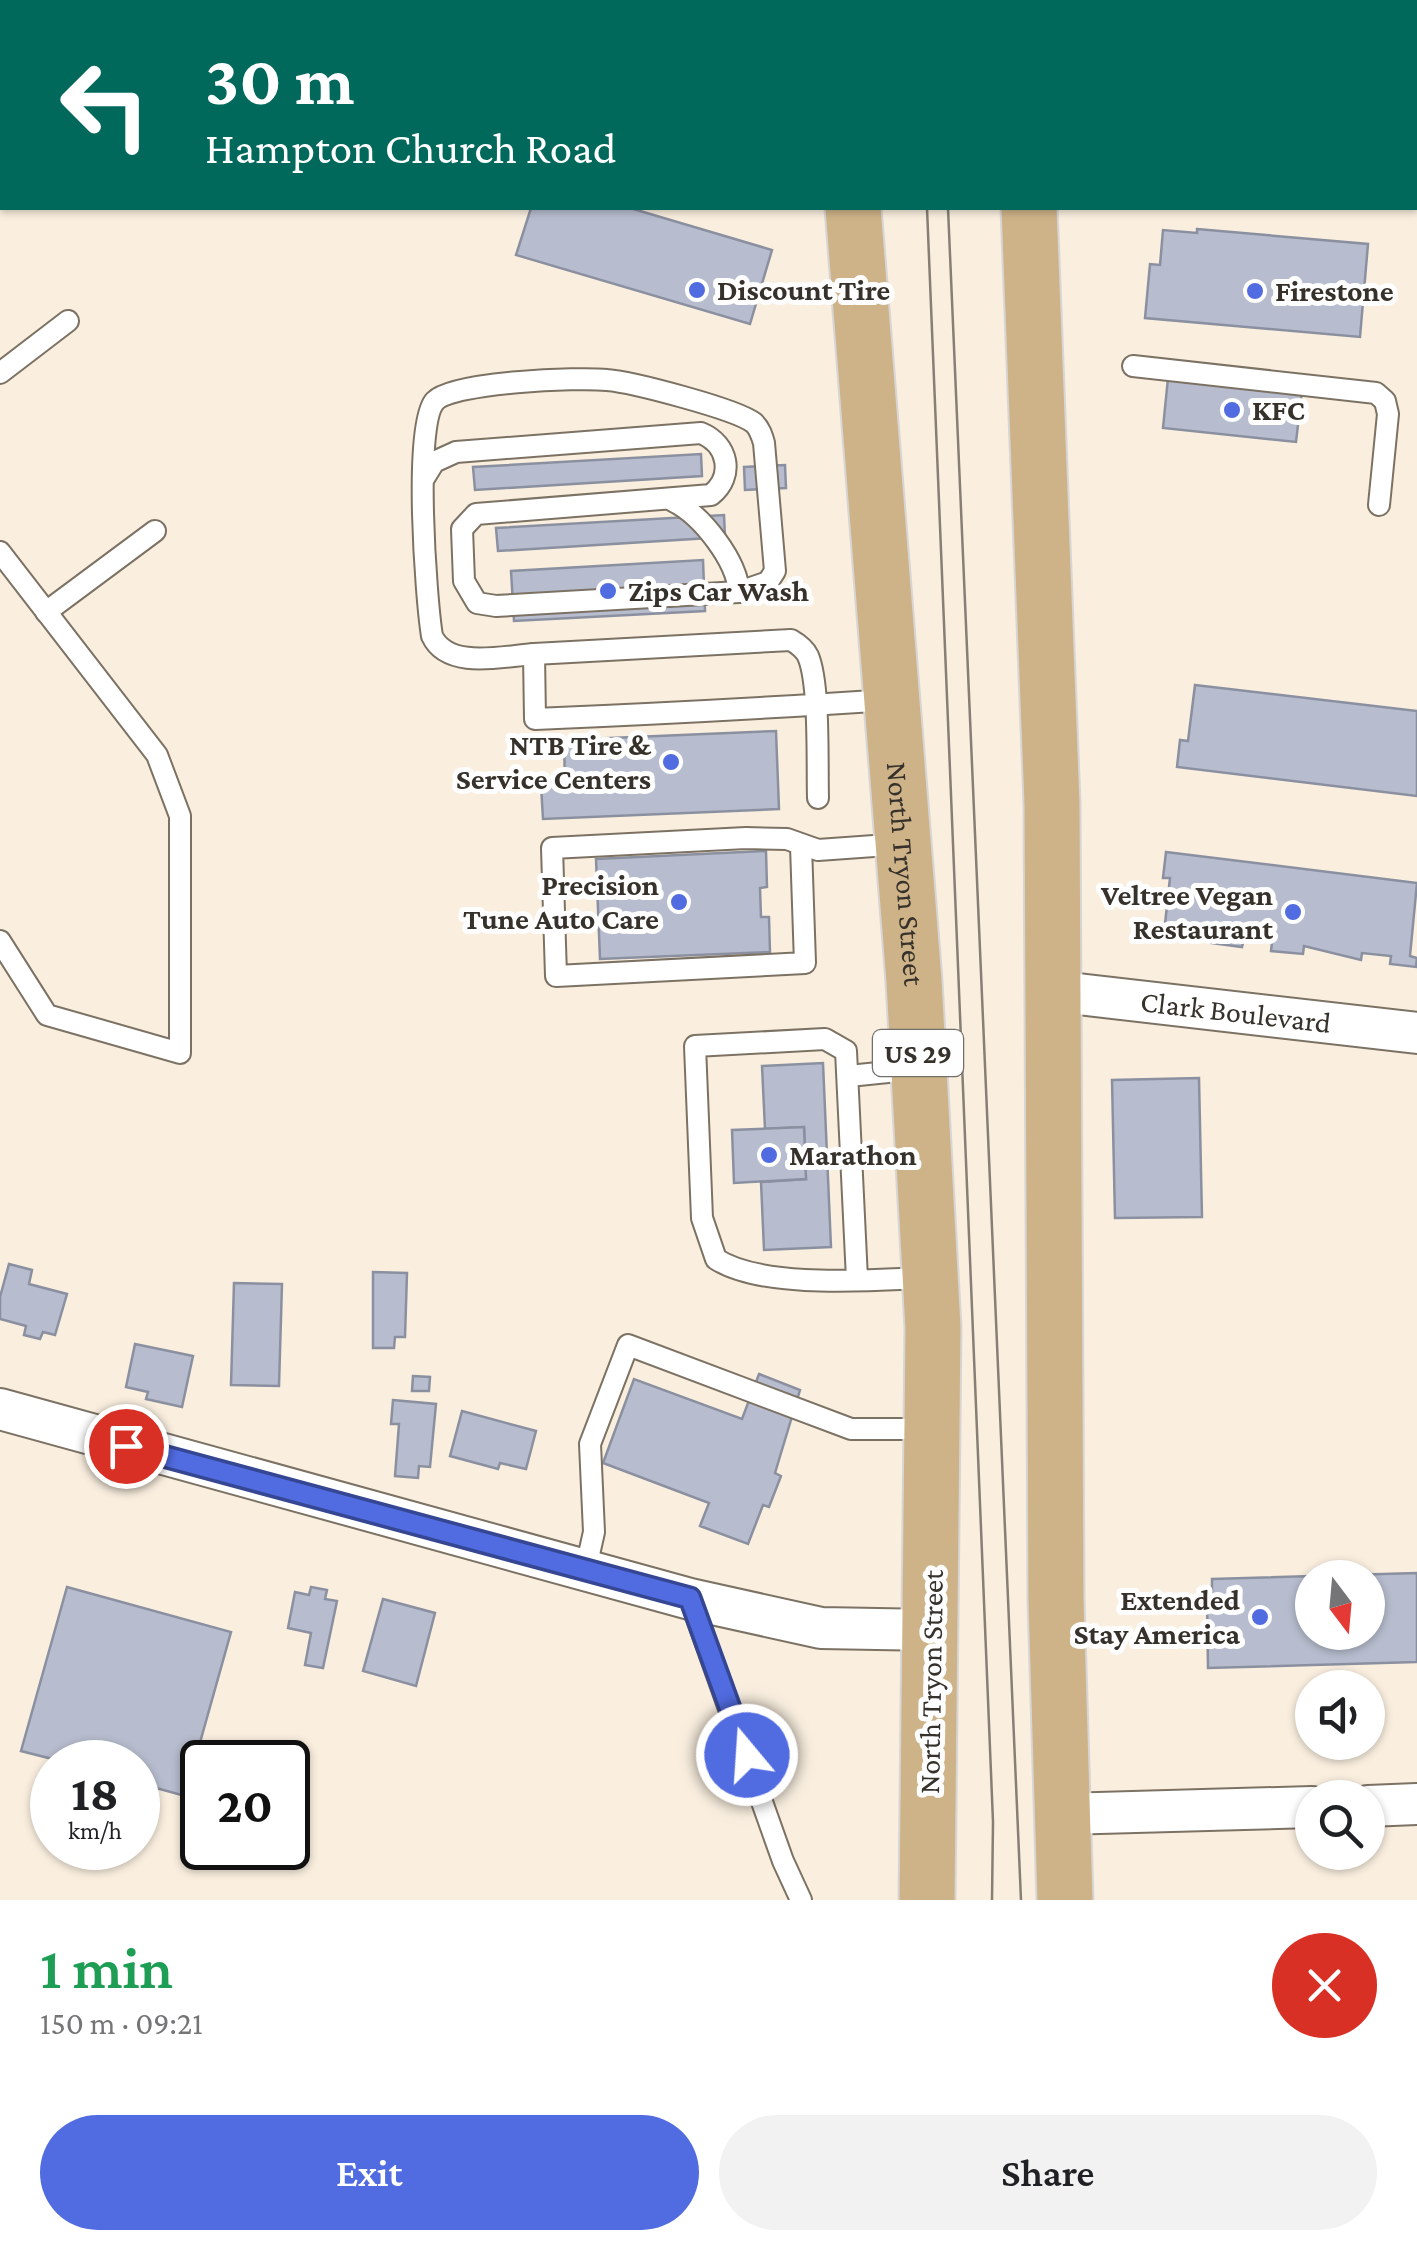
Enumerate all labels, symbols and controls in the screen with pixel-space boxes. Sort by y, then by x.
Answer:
icon: left [40,40,170,170]
text: 30 m [205,41,354,119]
text: Hampton Church Road [205,123,617,173]
place label: Discount Tire [717,273,890,306]
place label: Firestone [1275,274,1394,307]
marker: Discount Tire [686,279,708,301]
marker: Firestone [1244,280,1266,302]
place label: KFC [1252,393,1305,426]
marker: KFC [1221,399,1243,421]
place label: Zips Car Wash [628,574,809,607]
marker: Zips Car Wash [597,580,619,602]
place label: NTB Tire & Service Centers [456,728,652,795]
marker: NTB Tire & Service Centers [660,751,682,773]
street label: North Tryon Street [881,761,931,988]
place label: Precision Tune Auto Care [463,868,659,935]
place label: Veltree Vegan Restaurant [1100,878,1273,945]
marker: Precision Tune Auto Care [668,891,690,913]
marker: Veltree Vegan Restaurant [1282,901,1304,923]
street label: Clark Boulevard [1139,984,1333,1039]
road number: US 29 [873,1030,963,1076]
place label: Marathon [789,1138,917,1171]
marker: Marathon [758,1144,780,1166]
pin [84,1404,169,1489]
icon: arrive [99,1419,154,1474]
north arrow [1295,1560,1385,1650]
map controls [1295,1560,1385,1870]
street label: North Tryon Street [912,1569,950,1794]
place label: Extended Stay America [1074,1583,1241,1650]
marker: Extended Stay America [1249,1606,1271,1628]
button: sound [1295,1670,1385,1760]
position arrow [695,1703,799,1807]
speed limit sign: 20 [180,1740,310,1870]
text: 18 [71,1765,119,1821]
button: search [1295,1780,1385,1870]
text: km/h [68,1817,122,1844]
button: close [1272,1933,1377,2038]
text: 1 min [40,1934,173,2001]
text: 150 m · 09:21 [40,2005,203,2041]
button: Exit [40,2115,699,2230]
button: Share [719,2115,1377,2230]

